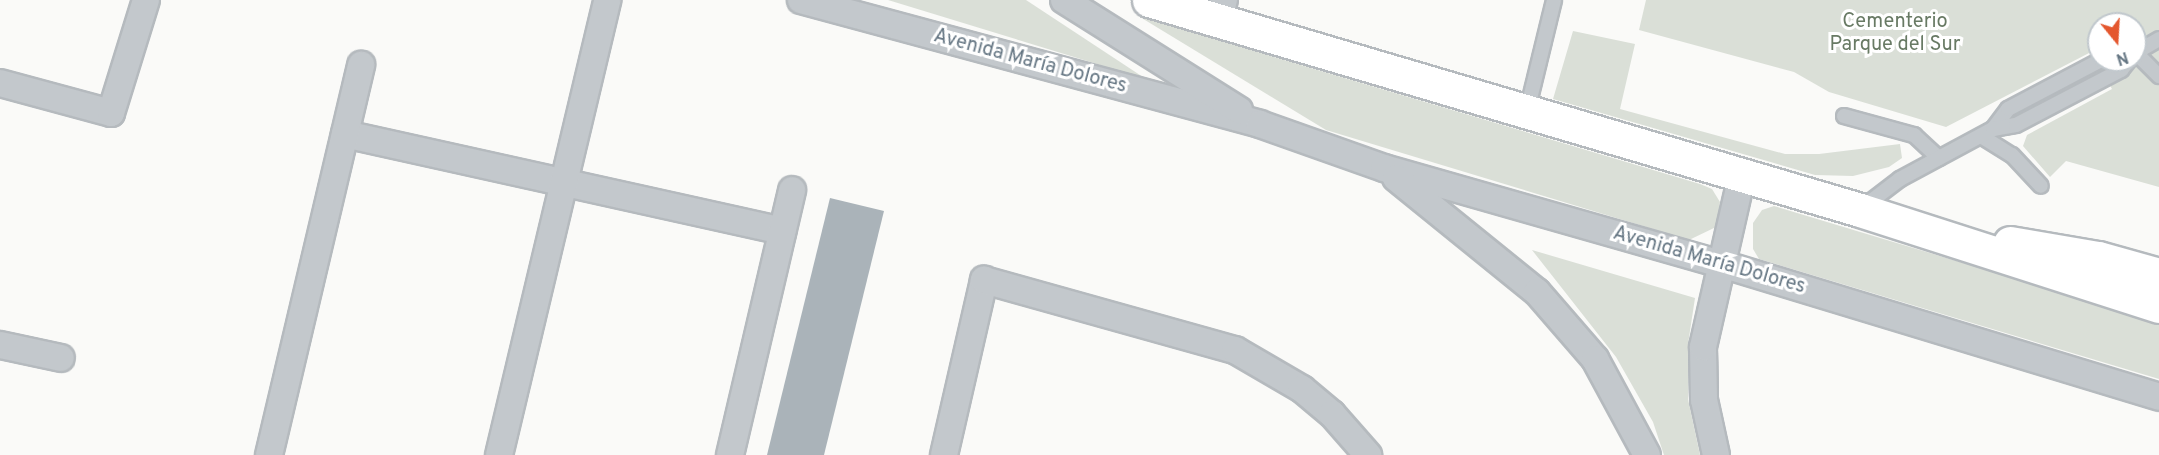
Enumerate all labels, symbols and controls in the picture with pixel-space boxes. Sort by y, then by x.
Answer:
park label: Cementerio Parque del Sur [1829,11,1961,58]
north arrow [2087,12,2147,72]
street label: Avenida María Dolores [931,25,1129,99]
text: N [2113,46,2131,69]
street label: Avenida María Dolores [1610,222,1808,300]

